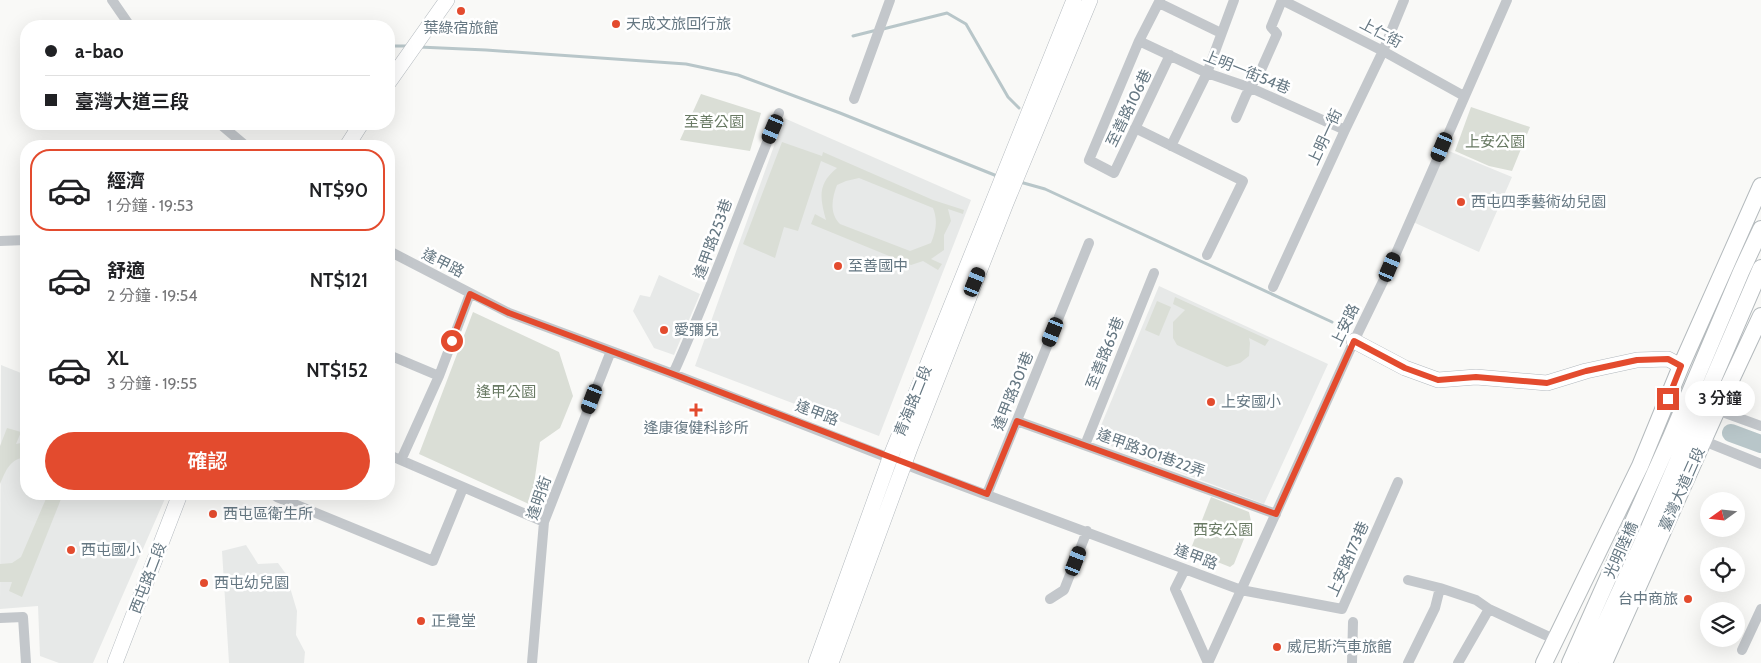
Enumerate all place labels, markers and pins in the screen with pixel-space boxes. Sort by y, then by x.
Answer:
marker: 葉綠宿旅館 [455,5,467,17]
place label: 天成文旅回行旅 [626,15,731,33]
marker: 天成文旅回行旅 [610,18,622,30]
place label: 葉綠宿旅館 [423,19,499,37]
place label: 西屯四季藝術幼兒園 [1471,193,1606,211]
marker: 西屯四季藝術幼兒園 [1455,196,1467,208]
place label: 至善國中 [848,257,908,275]
marker: 至善國中 [832,260,844,272]
place label: 愛彌兒 [674,321,719,339]
marker: 愛彌兒 [658,324,670,336]
place label: 上安國小 [1221,393,1281,411]
marker: 上安國小 [1205,396,1217,408]
marker: 逢康復健科診所 [689,403,703,417]
place label: 逢康復健科診所 [643,419,749,437]
place label: 西屯區衛生所 [223,505,313,523]
marker: 西屯區衛生所 [207,508,219,520]
place label: 西屯國小 [81,541,141,559]
marker: 西屯國小 [65,544,77,556]
place label: 西屯幼兒園 [214,574,289,592]
marker: 西屯幼兒園 [198,577,210,589]
place label: 台中商旅 [1618,590,1678,608]
marker: 台中商旅 [1682,593,1694,605]
place label: 正覺堂 [431,612,476,630]
marker: 正覺堂 [415,615,427,627]
place label: 威尼斯汽車旅館 [1287,638,1392,656]
marker: 威尼斯汽車旅館 [1271,641,1283,653]

